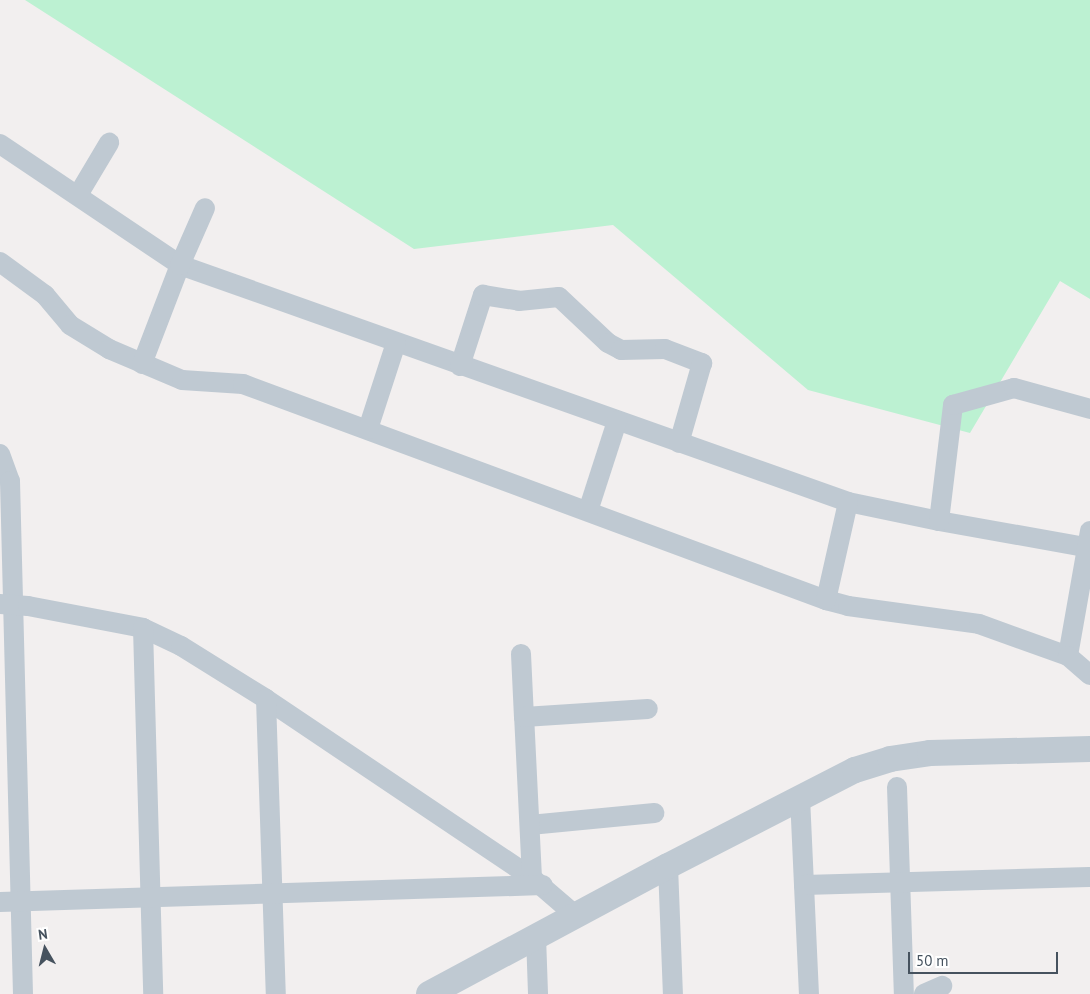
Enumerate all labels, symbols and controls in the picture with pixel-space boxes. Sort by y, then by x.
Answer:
north arrow [20,924,70,974]
text: N [37,925,49,944]
scale bar [910,942,1060,974]
text: 50 m [916,951,949,970]

